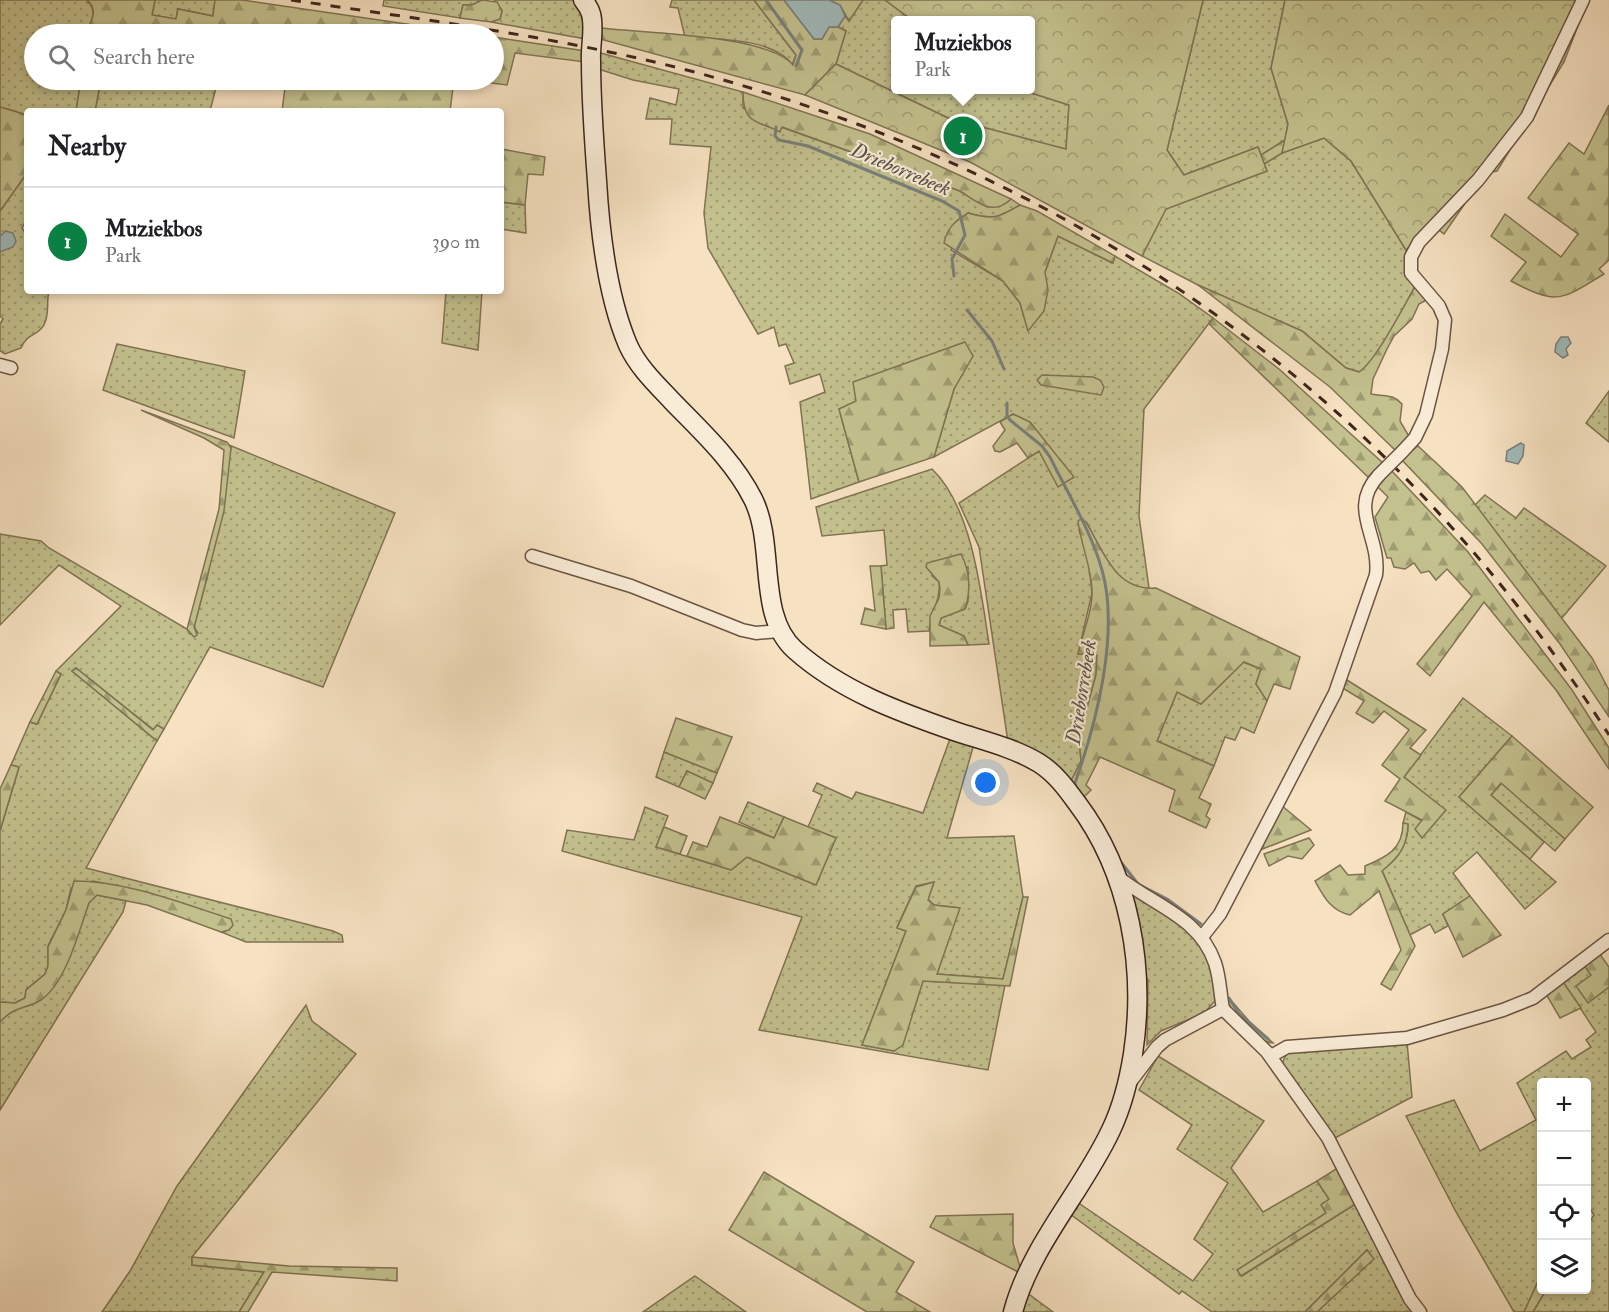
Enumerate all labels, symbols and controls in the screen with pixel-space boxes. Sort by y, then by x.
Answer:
popup [891,16,1035,94]
search box [24,24,504,90]
text: Muziekbos [914,29,1012,57]
icon: search [45,41,78,74]
text: Search here [93,43,195,71]
text: Park [914,57,951,82]
pin: 1 [944,114,982,158]
text: Nearby [48,131,126,163]
water label: Drieborrebeek [846,136,955,203]
text: Muziekbos [105,215,202,243]
text: 1 [64,229,71,254]
text: 390 m [432,229,480,254]
text: Park [105,243,141,268]
water label: Drieborrebeek [1060,638,1103,748]
your location [971,768,1000,797]
map controls [1537,1078,1591,1294]
button: + [1537,1078,1591,1132]
button: − [1537,1132,1591,1186]
button: locate [1537,1186,1591,1240]
button: layers [1537,1240,1591,1294]

